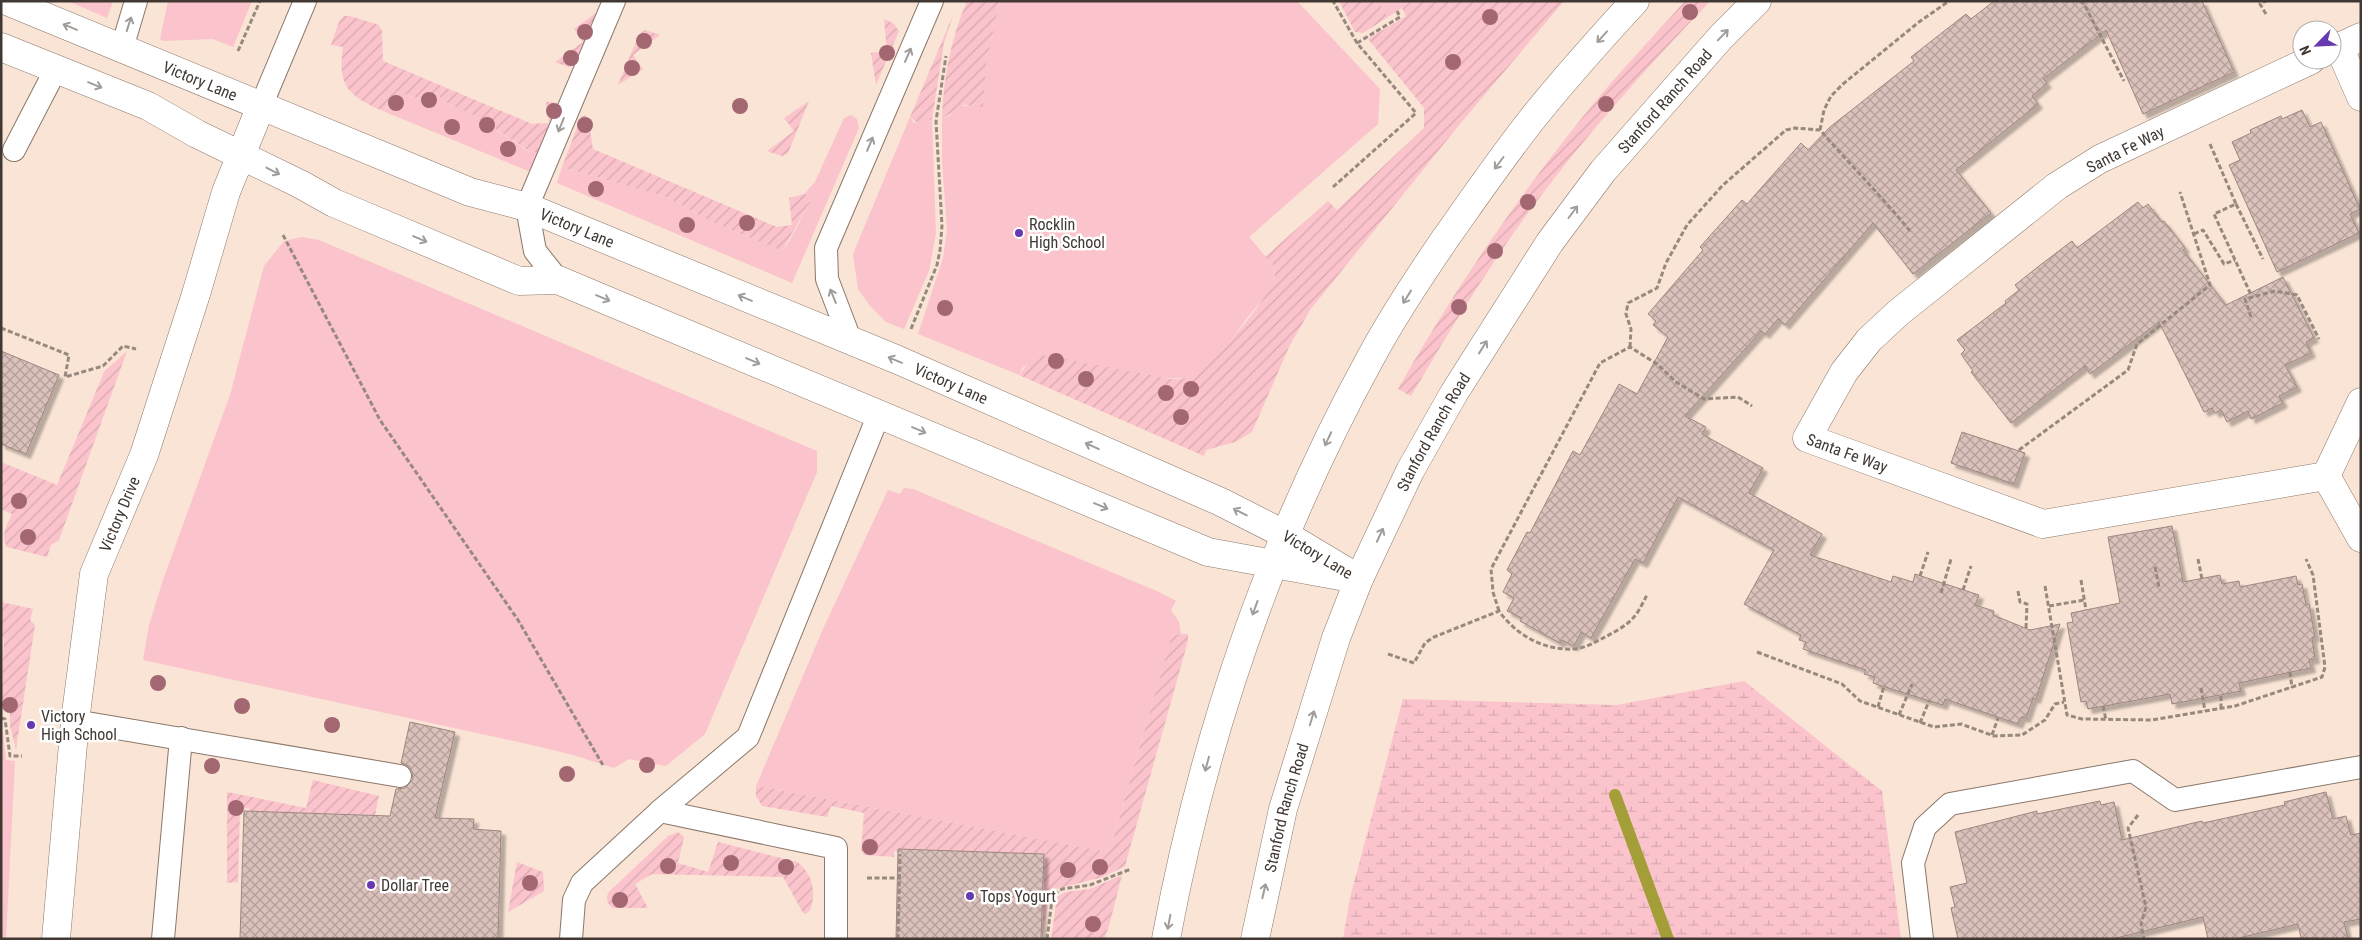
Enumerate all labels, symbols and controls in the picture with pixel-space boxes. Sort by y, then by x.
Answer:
one-way arrow [125,17,134,33]
north arrow [2292,20,2342,70]
one-way arrow [63,21,78,31]
one-way arrow [1717,28,1729,41]
one-way arrow [1596,31,1608,44]
text: N [2296,43,2314,57]
street label: Stanford Ranch Road [1614,45,1716,158]
one-way arrow [904,48,914,63]
street label: Victory Lane [160,57,240,105]
one-way arrow [87,81,102,90]
one-way arrow [555,117,565,132]
street label: Santa Fe Way [2083,122,2168,177]
one-way arrow [865,137,875,152]
one-way arrow [1494,156,1505,169]
one-way arrow [265,167,280,176]
street label: Victory Lane [537,204,617,252]
one-way arrow [1568,205,1578,219]
place label: Rocklin High School [1029,215,1105,252]
marker: Rocklin High School [1013,227,1025,239]
one-way arrow [412,235,427,245]
one-way arrow [828,289,837,304]
one-way arrow [1402,290,1412,304]
one-way arrow [738,292,753,302]
one-way arrow [595,294,610,304]
one-way arrow [1478,340,1488,354]
one-way arrow [888,354,903,364]
one-way arrow [745,357,760,366]
street label: Victory Lane [911,359,991,408]
street label: Stanford Ranch Road [1393,370,1474,494]
one-way arrow [911,426,926,436]
street label: Santa Fe Way [1804,430,1890,477]
one-way arrow [1323,431,1332,446]
one-way arrow [1085,440,1100,450]
street label: Victory Drive [95,474,144,555]
one-way arrow [1093,502,1108,512]
one-way arrow [1233,507,1248,517]
street label: Victory Lane [1279,526,1356,583]
one-way arrow [1376,528,1385,543]
one-way arrow [1250,600,1259,616]
place label: Victory High School [41,707,117,744]
one-way arrow [1308,710,1317,726]
marker: Victory High School [25,719,37,731]
street label: Stanford Ranch Road [1261,741,1313,874]
one-way arrow [1202,755,1211,771]
place label: Dollar Tree [381,876,449,895]
marker: Dollar Tree [365,879,377,891]
one-way arrow [1260,883,1269,899]
place label: Tops Yogurt [980,887,1056,906]
marker: Tops Yogurt [964,890,976,902]
one-way arrow [1164,913,1174,929]

